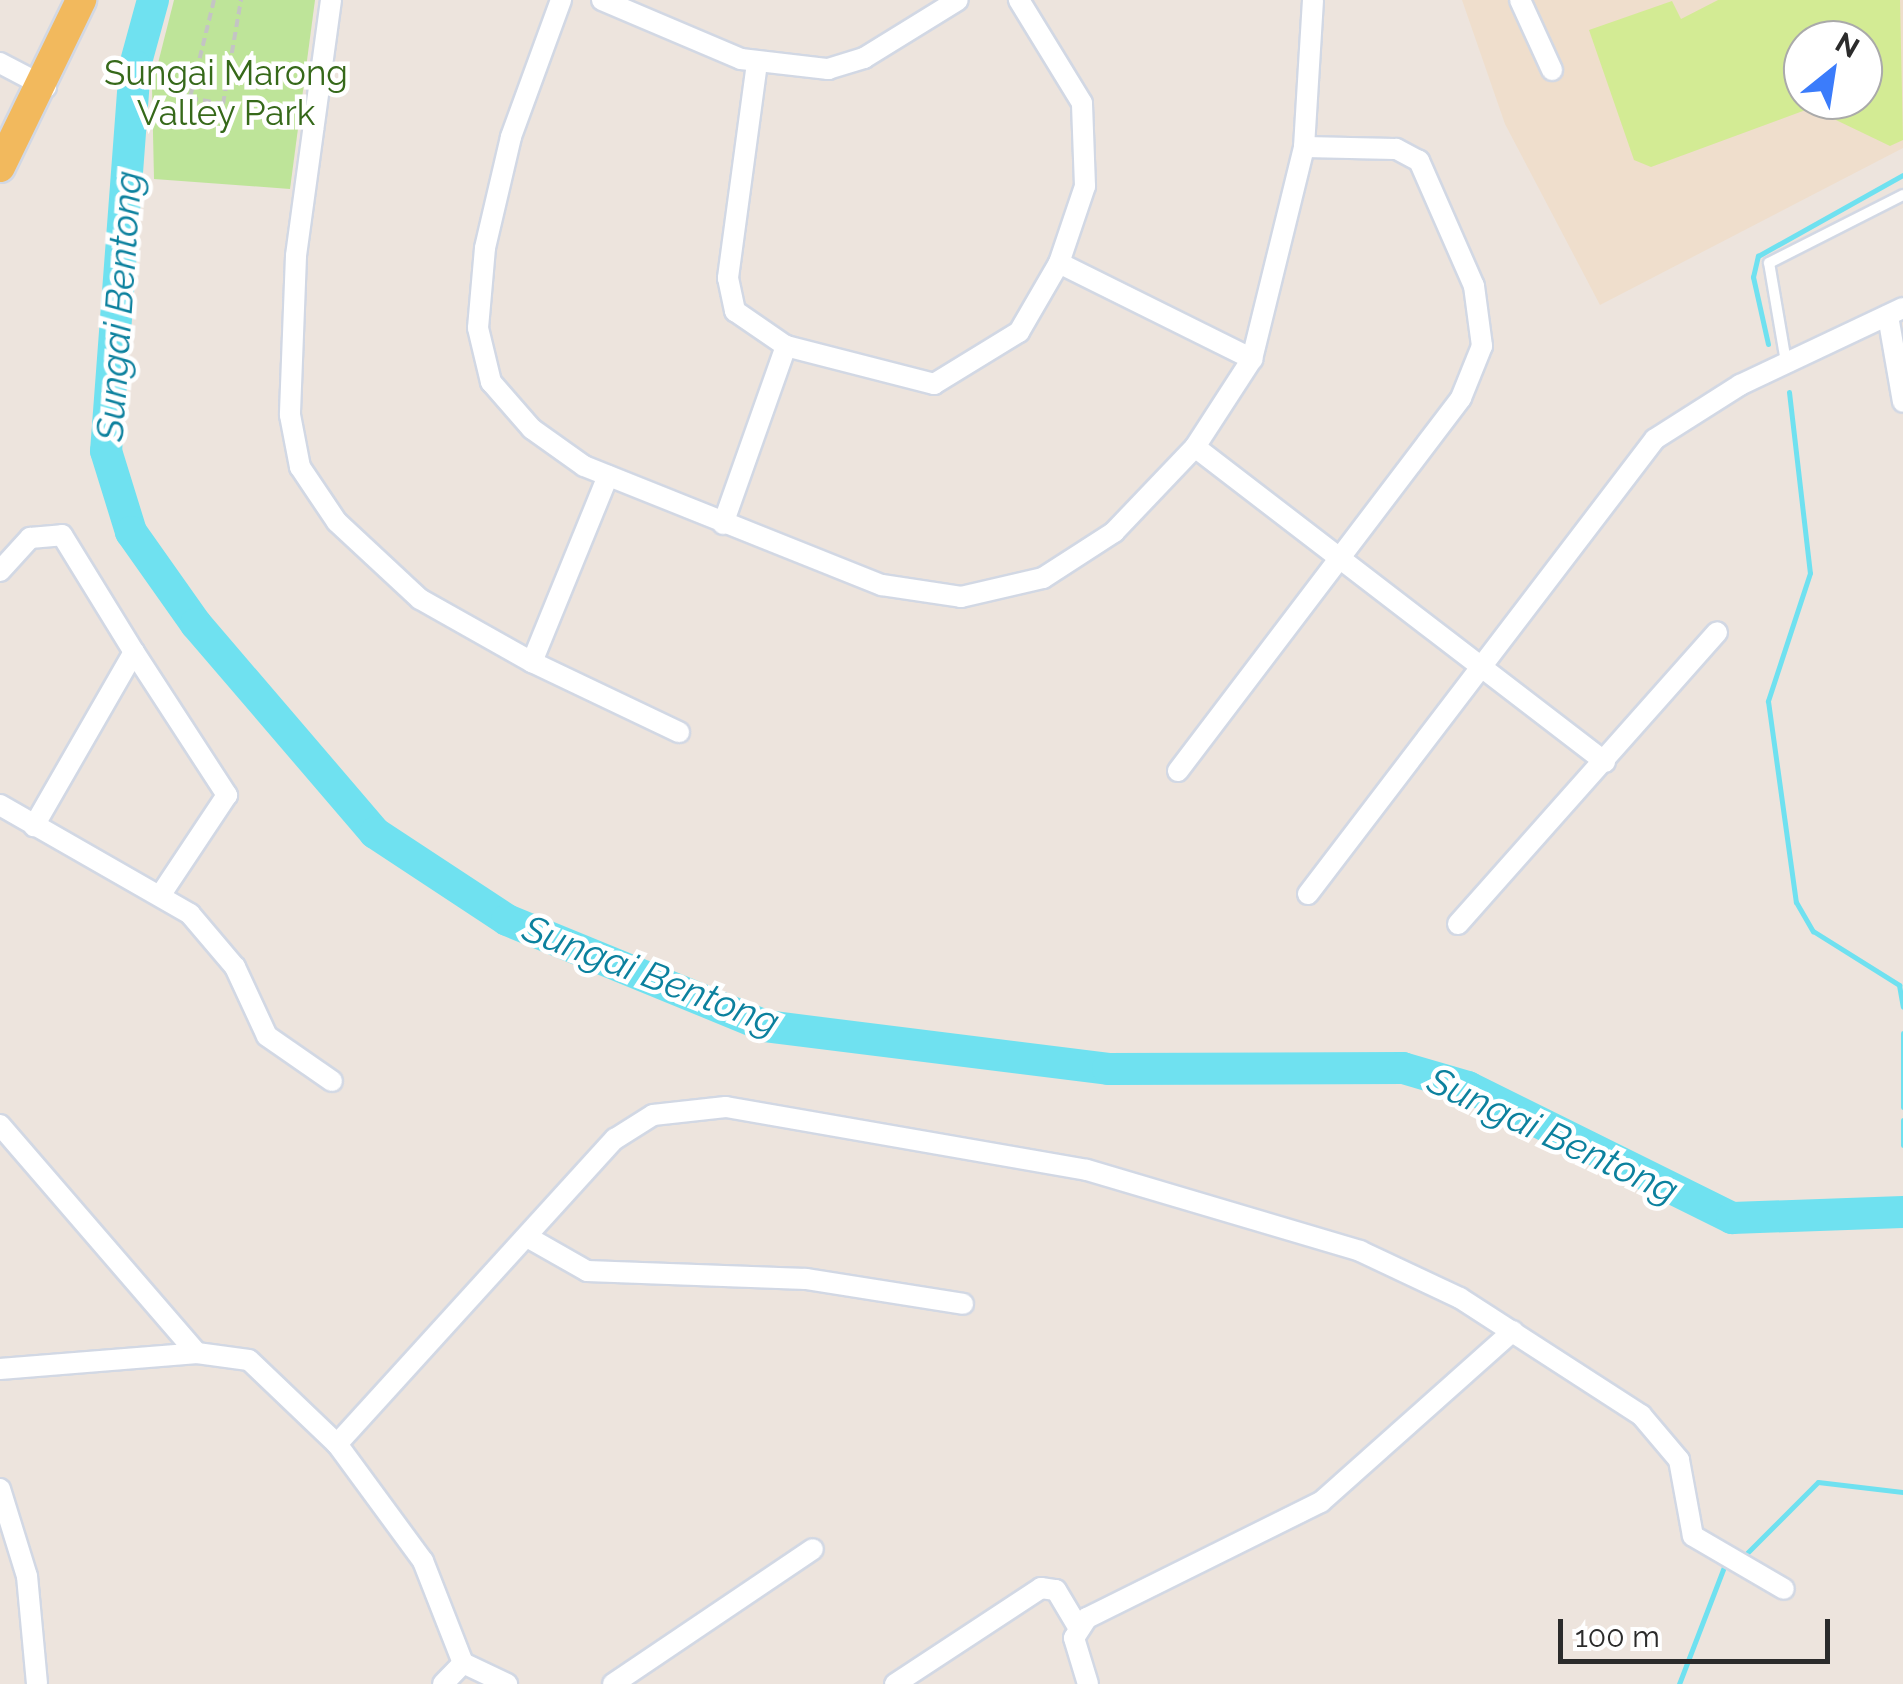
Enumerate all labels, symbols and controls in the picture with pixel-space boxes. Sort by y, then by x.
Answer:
north arrow [1783,20,1883,120]
text: N [1830,26,1865,65]
park label: Sungai Marong Valley Park [104,52,348,134]
water label: Sungai Bentong [87,169,151,443]
water label: Sungai Bentong [516,905,786,1045]
water label: Sungai Bentong [1421,1057,1685,1213]
scale bar [1563,1599,1836,1661]
text: 100 m [1575,1619,1660,1654]

